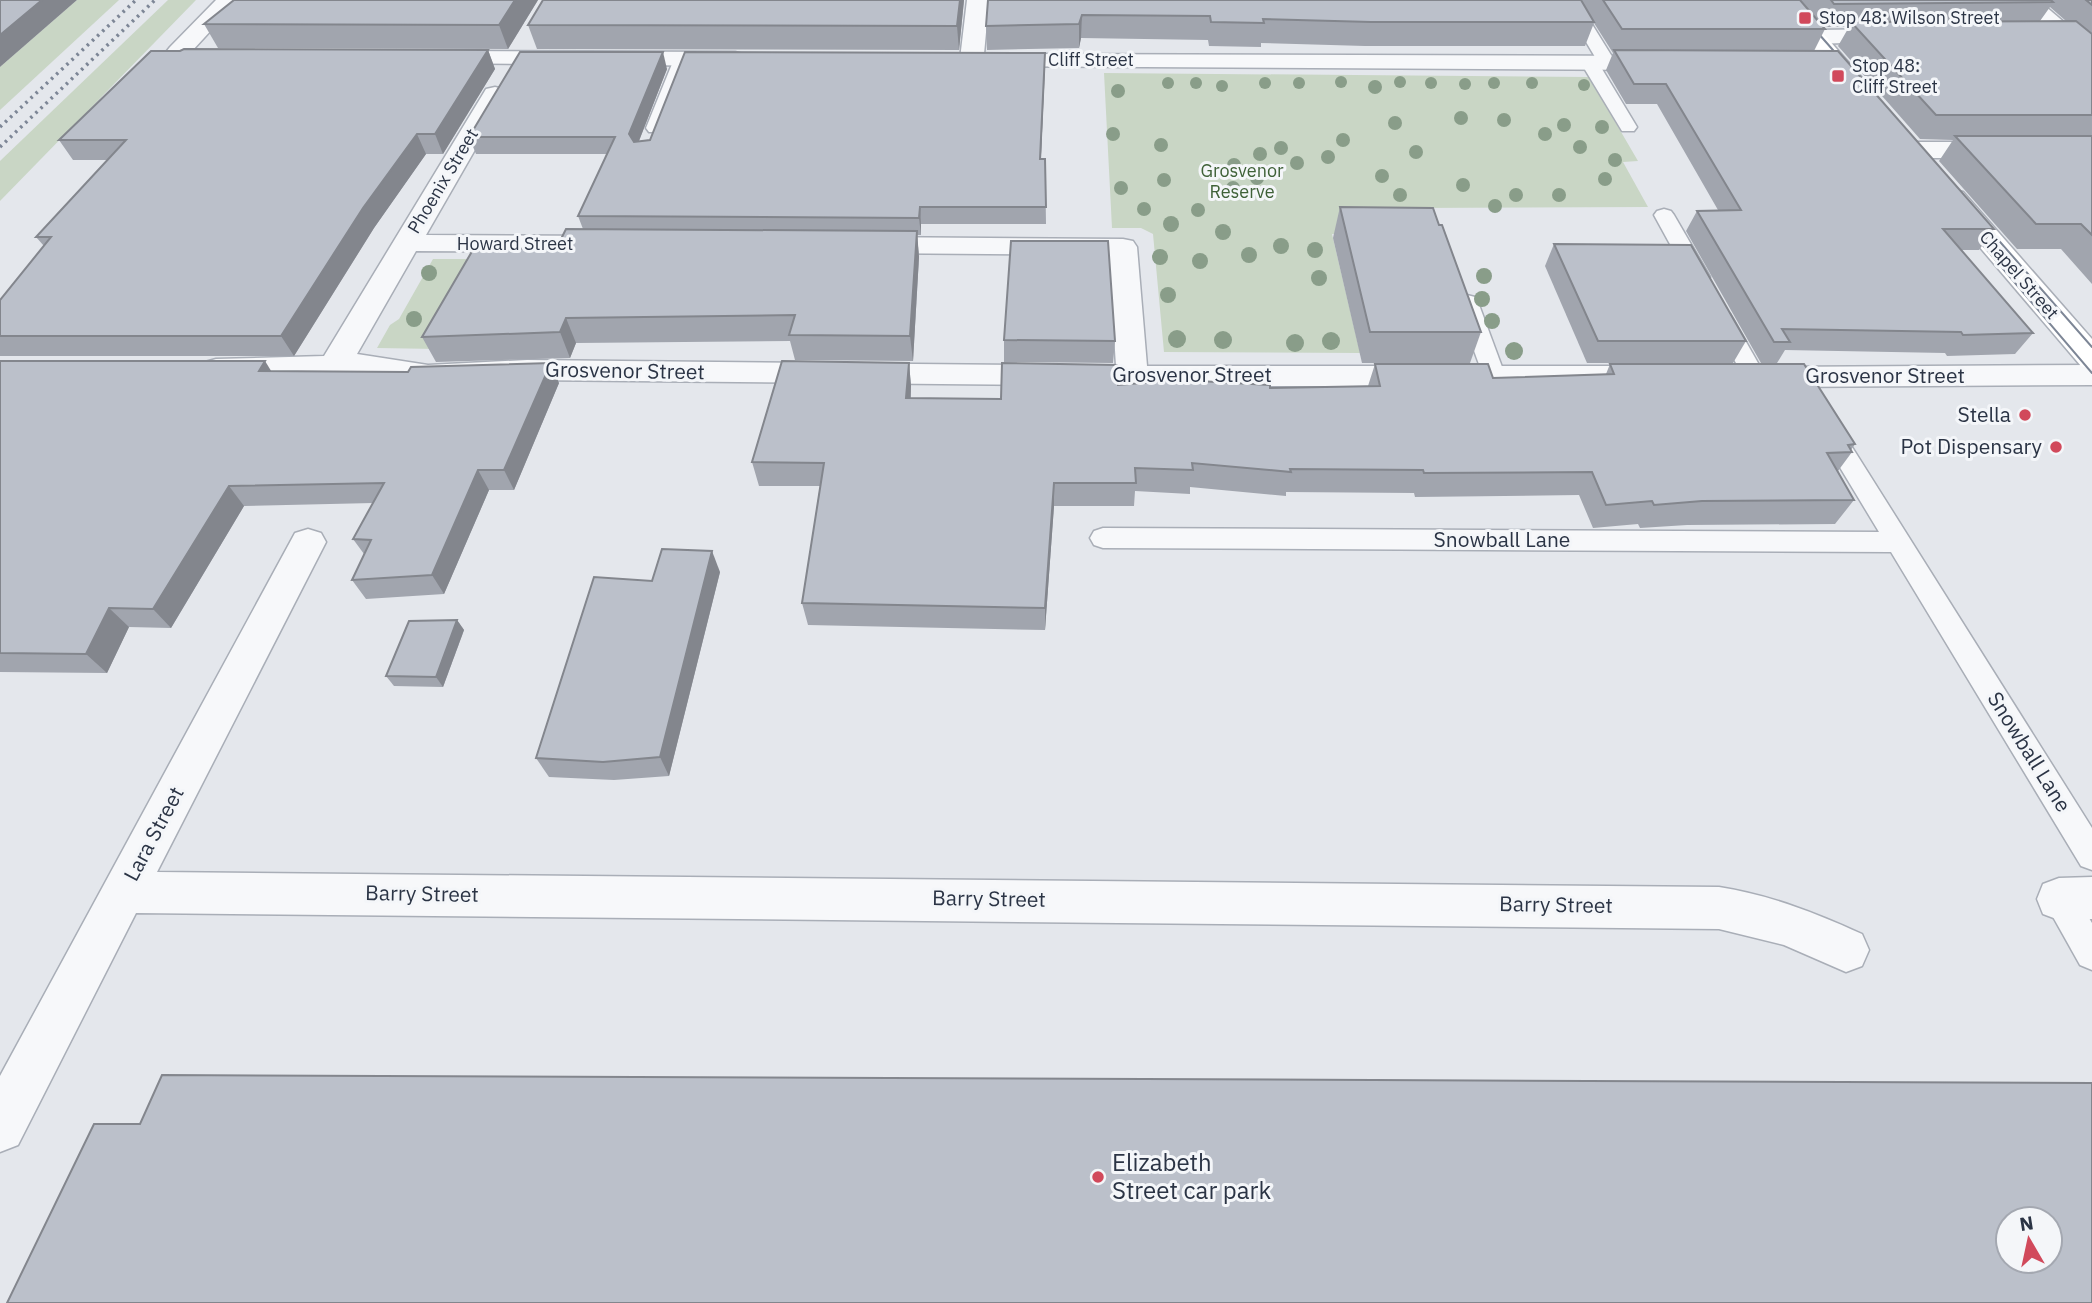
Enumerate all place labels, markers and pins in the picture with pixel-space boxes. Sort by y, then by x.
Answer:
place label: Stop 48: Wilson Street [1819,6,2000,29]
marker: Stop 48: Wilson Street [1797,10,1813,26]
place label: Stop 48: Cliff Street [1852,54,1938,98]
marker: Stop 48: Cliff Street [1830,68,1846,84]
place label: Stella [1957,400,2011,428]
marker: Stella [2017,407,2033,423]
place label: Pot Dispensary [1901,432,2043,460]
marker: Pot Dispensary [2048,439,2064,455]
place label: Elizabeth Street car park [1112,1146,1271,1206]
marker: Elizabeth Street car park [1090,1169,1106,1185]

